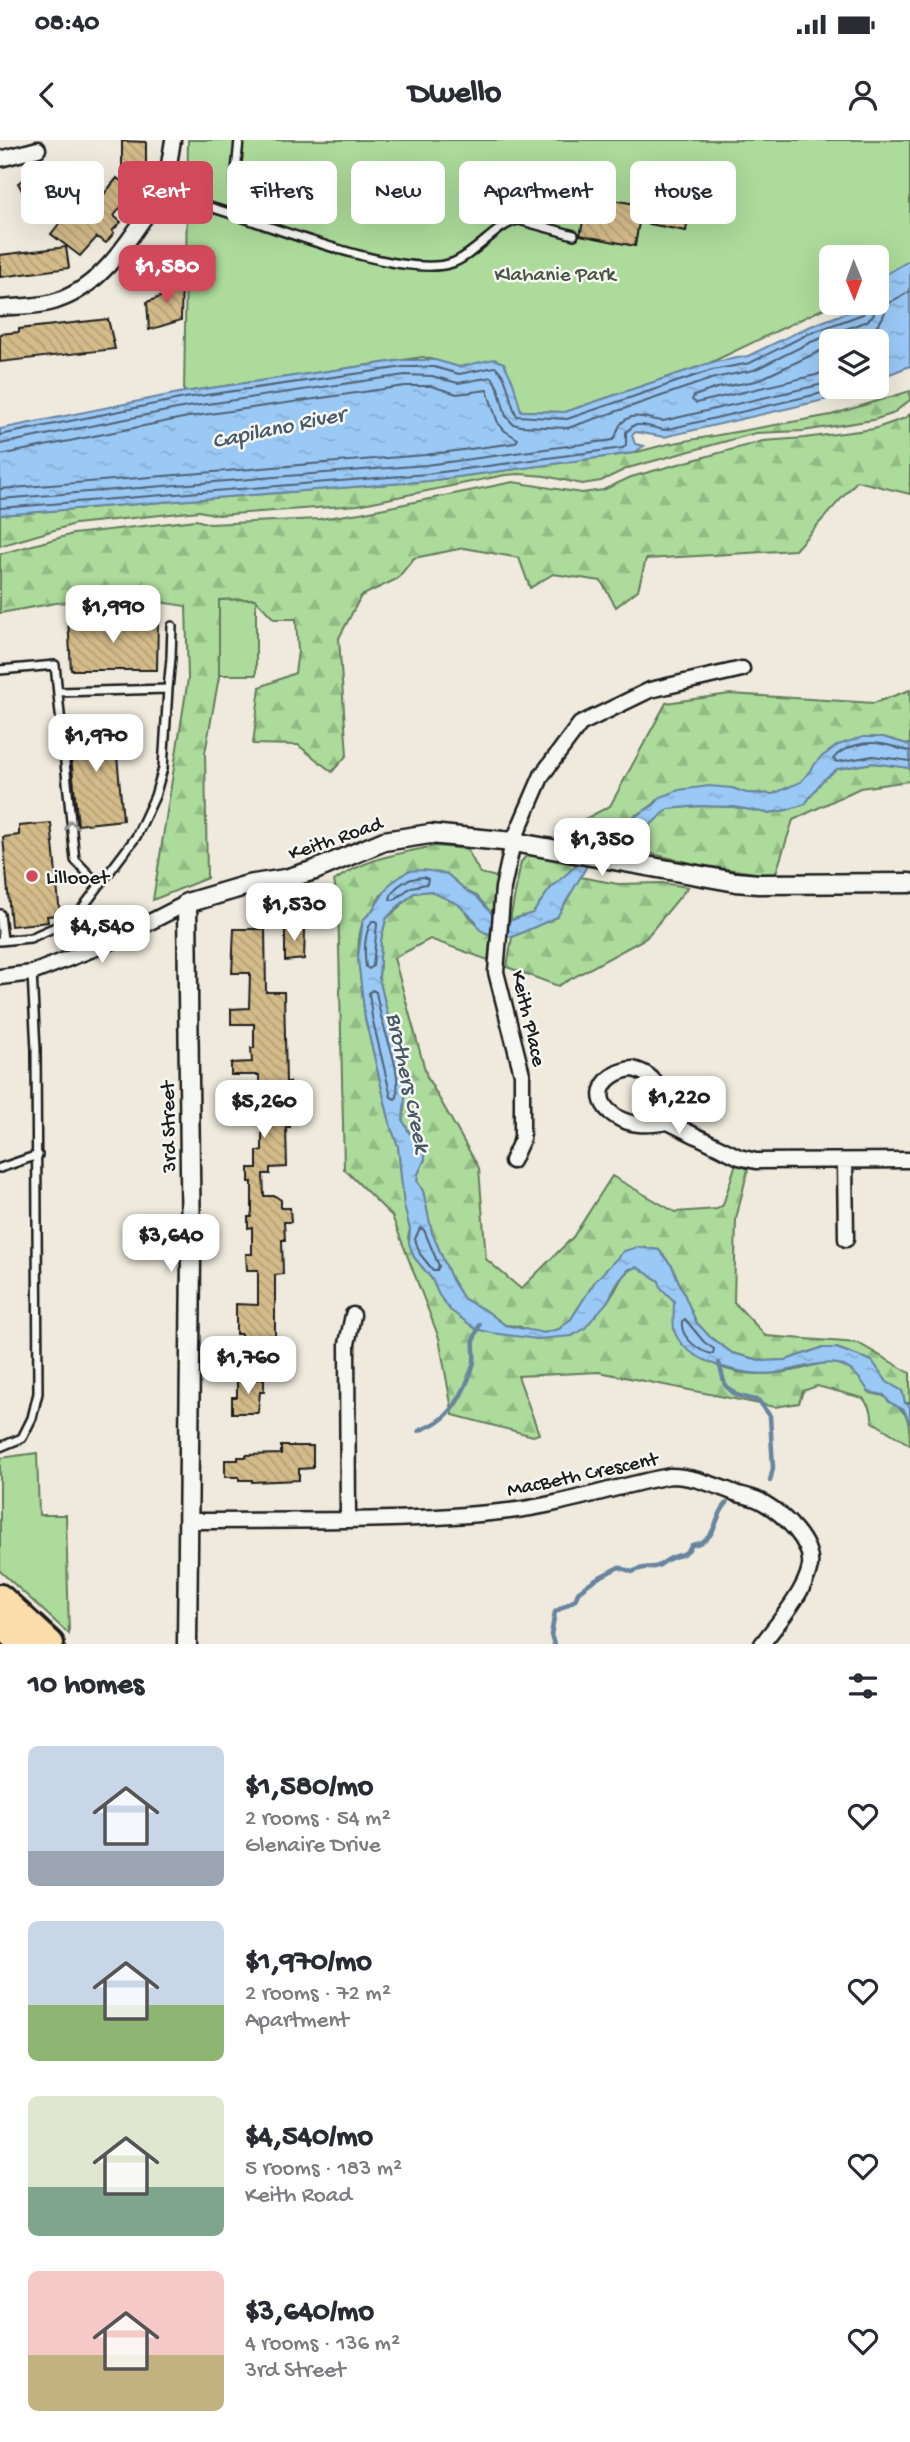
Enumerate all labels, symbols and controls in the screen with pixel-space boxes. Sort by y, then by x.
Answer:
text: 08:40 [35,9,99,40]
icon: back [28,76,66,114]
text: Dwello [409,76,501,114]
icon: person [844,76,882,114]
chip: Buy [21,161,104,224]
chip: Rent [118,161,213,224]
chip: Filters [227,161,337,224]
chip: New [351,161,445,224]
chip: Apartment [459,161,616,224]
chip: House [630,161,736,224]
north arrow [819,245,889,315]
map controls [819,245,889,399]
pin: $1,580 [110,246,224,305]
text: $1,580 [135,254,199,281]
park label: Klahanie Park [494,264,618,289]
button: layers [819,329,889,399]
water label: Capilano River [210,401,352,457]
pin: $1,990 [56,586,170,645]
text: $1,990 [82,594,144,621]
pin: $1,970 [39,714,153,774]
text: $1,970 [64,723,128,750]
street label: Keith Road [286,812,388,868]
pin: $1,350 [545,818,659,878]
one-way arrow [64,820,79,831]
text: $1,350 [570,827,634,854]
place label: Lillooet [46,867,111,892]
marker: Lillooet [24,868,40,884]
pin: $1,530 [237,884,351,943]
text: $1,530 [262,892,326,919]
pin: $4,540 [45,906,159,965]
text: $4,540 [70,914,134,941]
street label: Keith Place [503,968,550,1070]
water label: Brothers Creek [379,1010,435,1158]
pin: $1,220 [622,1076,736,1136]
street label: 3rd Street [157,1078,184,1174]
pin: $5,260 [207,1080,321,1140]
text: $1,220 [648,1085,710,1112]
text: $5,260 [231,1089,297,1116]
pin: $3,640 [114,1214,228,1274]
text: $3,640 [138,1223,204,1250]
pin: $1,760 [191,1336,305,1396]
text: $1,760 [216,1345,280,1372]
street label: MacBeth Crescent [505,1448,663,1505]
icon: filters [844,1667,882,1705]
text: 10 homes [28,1669,144,1704]
text: $1,580/mo [245,1771,373,1806]
icon: home [84,1774,168,1858]
icon: heart [844,1797,882,1835]
text: 2 rooms · 54 m² [245,1806,391,1833]
text: Glenaire Drive [245,1833,381,1860]
text: $1,970/mo [245,1946,372,1981]
icon: home [84,1949,168,2033]
icon: heart [844,1972,882,2010]
text: 2 rooms · 72 m² [245,1981,391,2008]
text: Apartment [245,2008,349,2035]
text: $4,540/mo [245,2121,373,2156]
icon: home [84,2124,168,2208]
icon: heart [844,2147,882,2185]
text: 5 rooms · 183 m² [245,2156,402,2183]
text: Keith Road [245,2183,352,2210]
text: $3,640/mo [245,2296,374,2331]
icon: home [84,2299,168,2383]
icon: heart [844,2322,882,2360]
text: 4 rooms · 136 m² [245,2331,400,2358]
text: 3rd Street [245,2358,345,2385]

